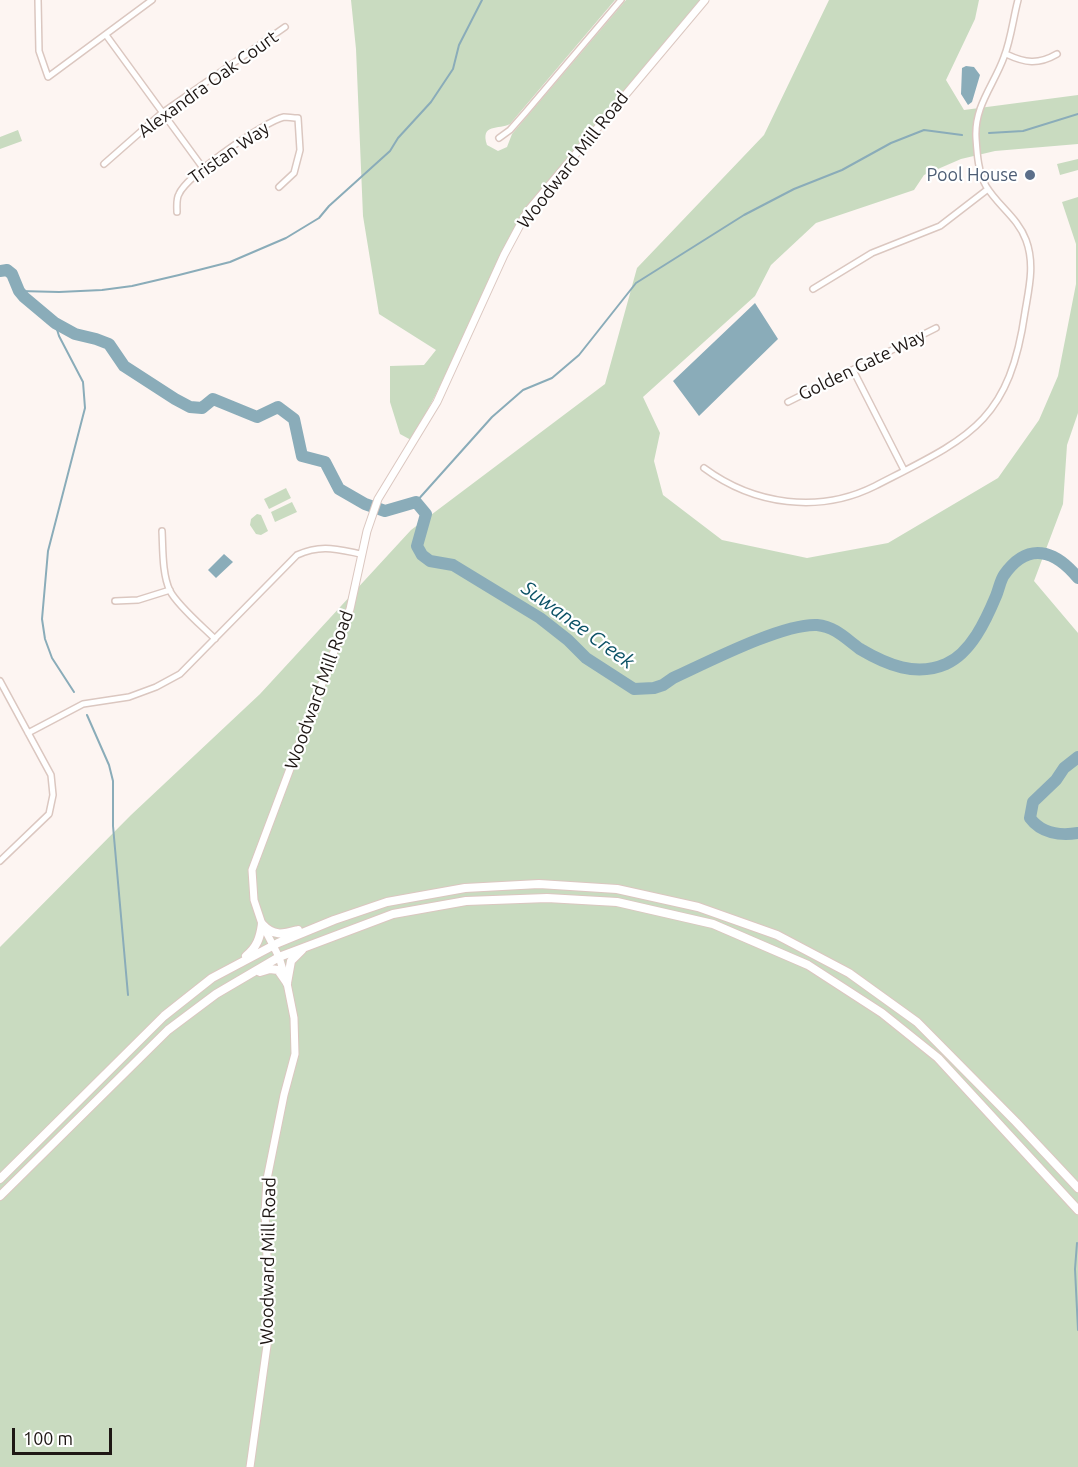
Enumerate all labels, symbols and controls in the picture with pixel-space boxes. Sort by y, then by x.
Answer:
street label: Alexandra Oak Court [134,26,282,142]
street label: Woodward Mill Road [513,87,633,233]
street label: Tristan Way [185,117,273,189]
place label: Pool House [926,164,1018,186]
marker: Pool House [1023,168,1037,182]
street label: Golden Gate Way [795,325,929,405]
water label: Suwanee Creek [517,576,639,674]
street label: Woodward Mill Road [280,608,358,772]
street label: Woodward Mill Road [256,1177,280,1345]
scale bar [15,1416,116,1454]
text: 100 m [23,1428,73,1448]

